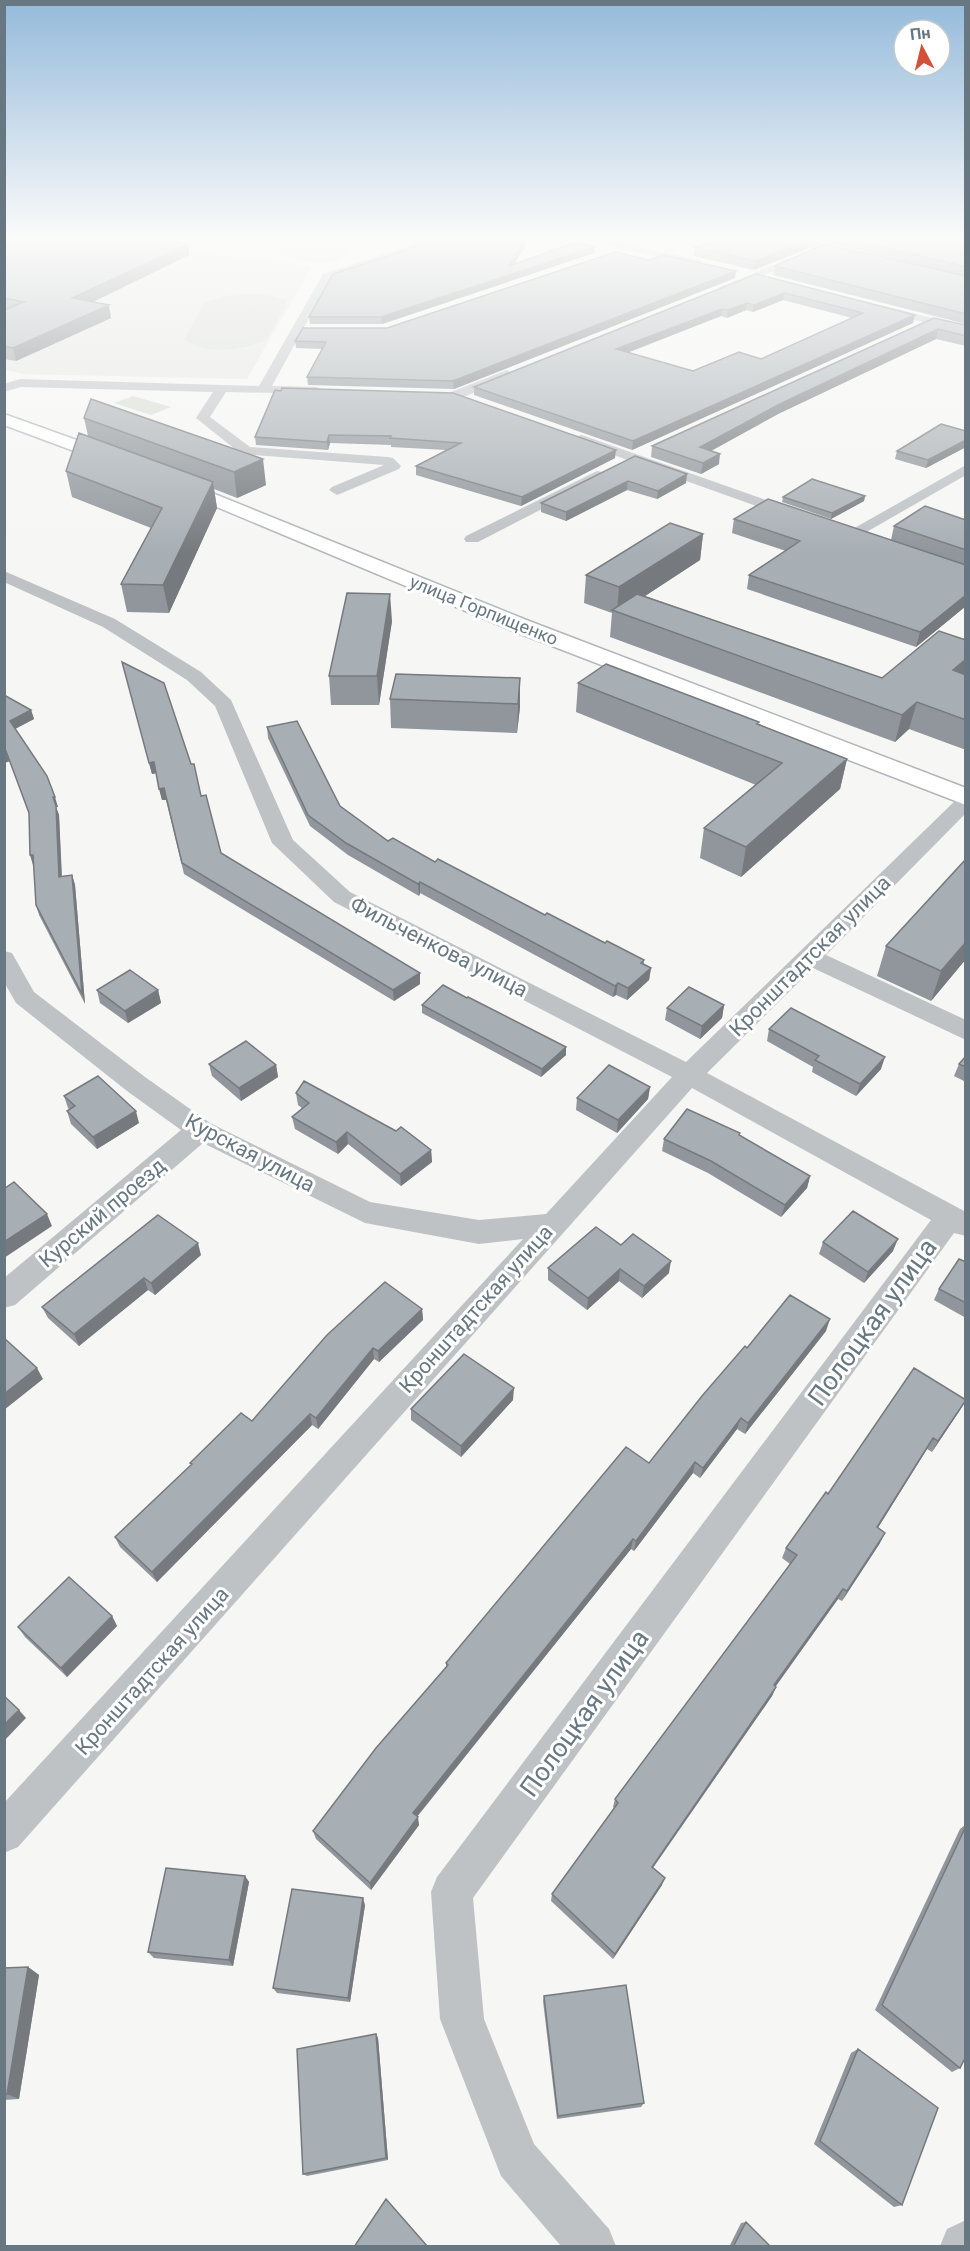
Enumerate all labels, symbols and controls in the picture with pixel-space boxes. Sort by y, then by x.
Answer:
north arrow [892,18,952,78]
text: Пн [909,23,932,44]
street label: улица Горпищенко [407,571,561,649]
street label: Кронштадтская улица [725,871,895,1041]
street label: Фильченкова улица [346,892,532,1002]
street label: Курская улица [181,1109,319,1197]
street label: Курский проезд [34,1153,170,1273]
street label: Кронштадтская улица [394,1220,558,1398]
street label: Полоцкая улица [801,1233,943,1411]
street label: Кронштадтская улица [70,1582,234,1760]
street label: Полоцкая улица [513,1624,655,1802]

